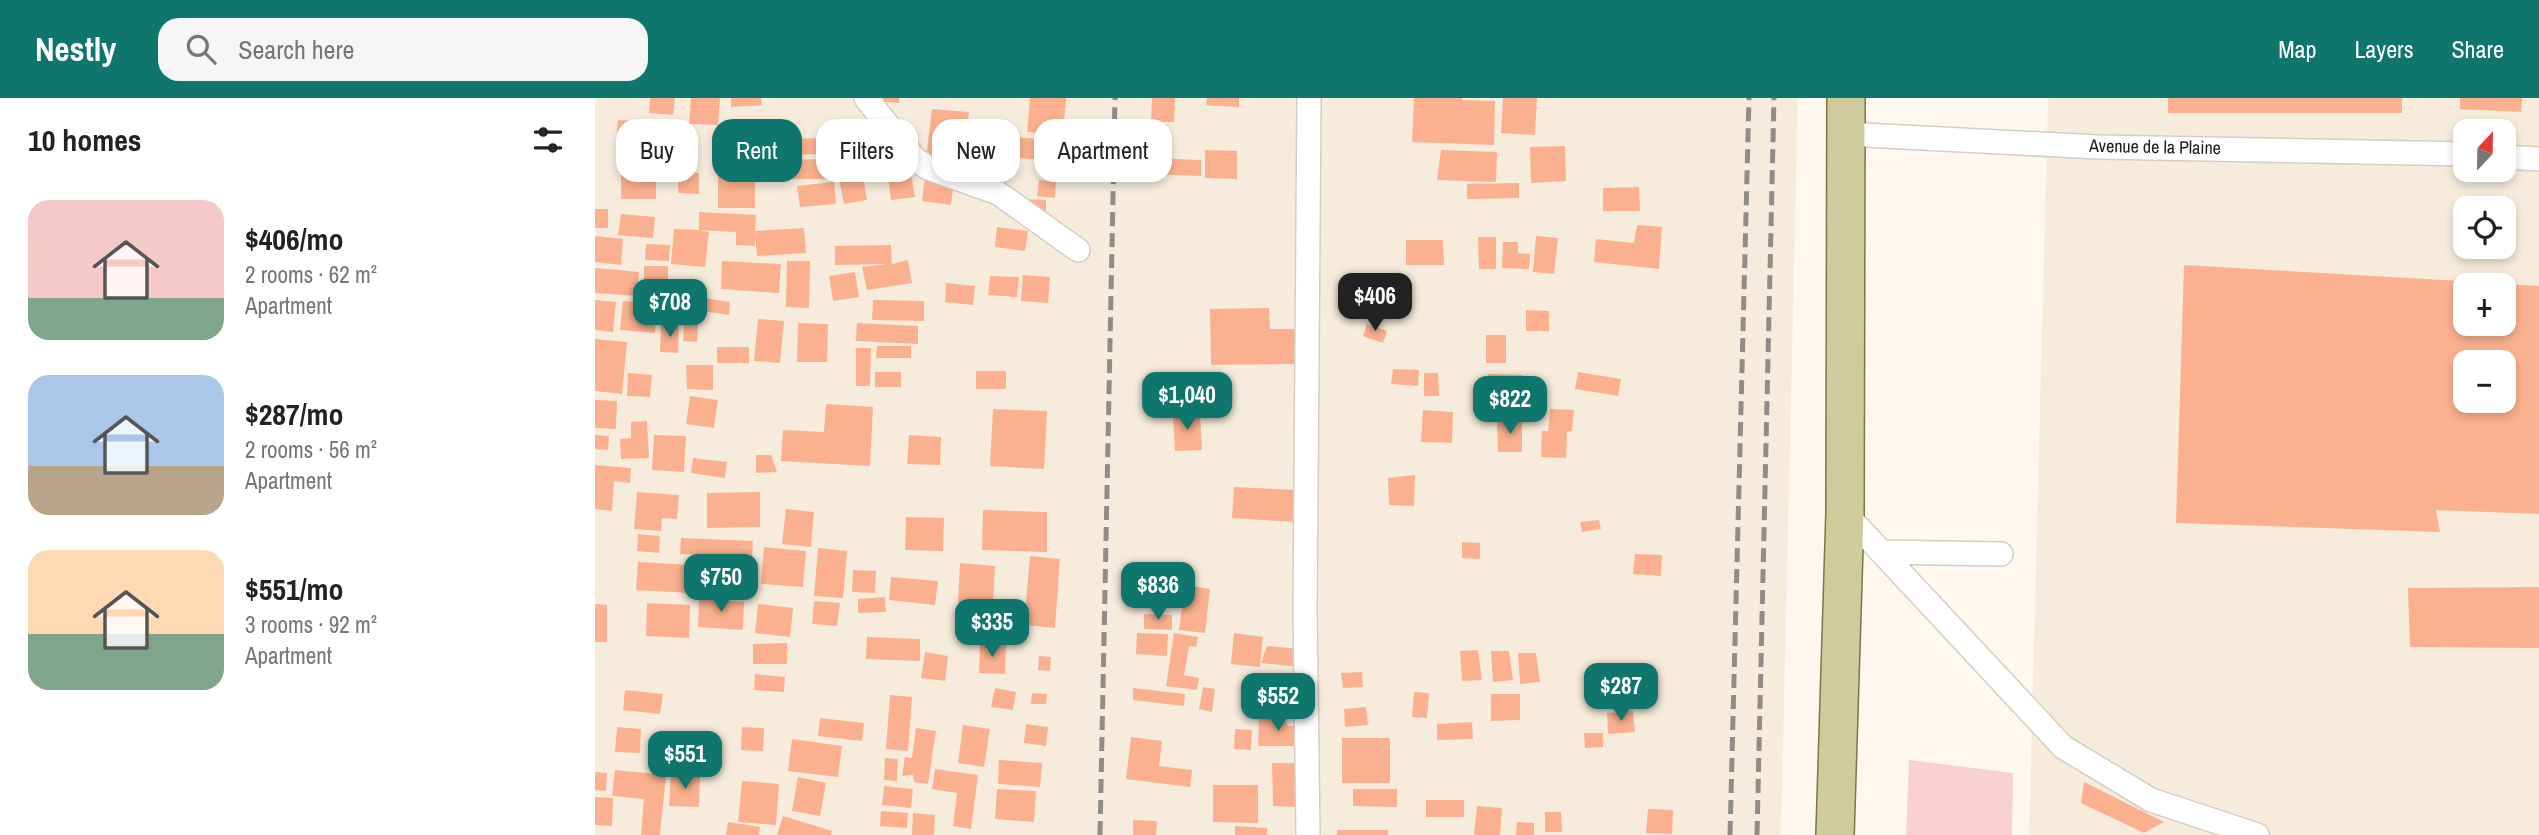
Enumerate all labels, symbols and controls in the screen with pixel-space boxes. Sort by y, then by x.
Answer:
search box [158,18,648,81]
text: Nestly [35,27,116,71]
icon: search [182,30,220,68]
text: Search here [238,32,354,67]
text: Map [2278,33,2316,65]
text: Layers [2354,33,2413,65]
text: Share [2451,33,2504,65]
chip: Buy [616,119,698,182]
chip: Rent [712,119,802,182]
chip: Filters [816,119,918,182]
chip: New [932,119,1020,182]
chip: Apartment [1034,119,1172,182]
north arrow [2453,119,2517,182]
map controls [2453,119,2516,413]
text: 10 homes [28,120,142,160]
icon: filters [529,121,567,159]
street label: Avenue de la Plaine [2088,133,2221,160]
button: locate [2453,196,2516,259]
text: $406/mo [245,219,343,259]
icon: home [84,228,168,312]
text: 2 rooms · 62 m² [245,259,377,290]
button: + [2453,273,2516,336]
pin: $406 [1334,274,1416,333]
pin: $708 [629,280,711,339]
text: $406 [1354,280,1396,311]
text: $708 [649,286,691,317]
text: Apartment [245,290,332,321]
button: − [2453,350,2516,413]
pin: $1,040 [1130,372,1244,432]
pin: $822 [1469,376,1551,436]
text: $1,040 [1158,379,1216,410]
text: $822 [1489,383,1531,414]
text: $287/mo [245,394,343,434]
icon: home [84,403,168,487]
text: 2 rooms · 56 m² [245,434,377,465]
text: Apartment [245,465,332,496]
pin: $750 [680,554,762,614]
text: $750 [700,561,742,592]
pin: $836 [1117,562,1199,622]
text: $551/mo [245,569,343,609]
text: $836 [1137,569,1179,600]
icon: home [84,578,168,662]
pin: $335 [951,600,1033,659]
text: $335 [971,606,1013,637]
text: 3 rooms · 92 m² [245,609,377,640]
text: Apartment [245,640,332,671]
pin: $287 [1580,664,1662,723]
text: $287 [1600,670,1642,701]
pin: $552 [1237,674,1319,733]
text: $552 [1257,680,1299,711]
pin: $551 [644,732,726,791]
text: $551 [664,738,706,769]

